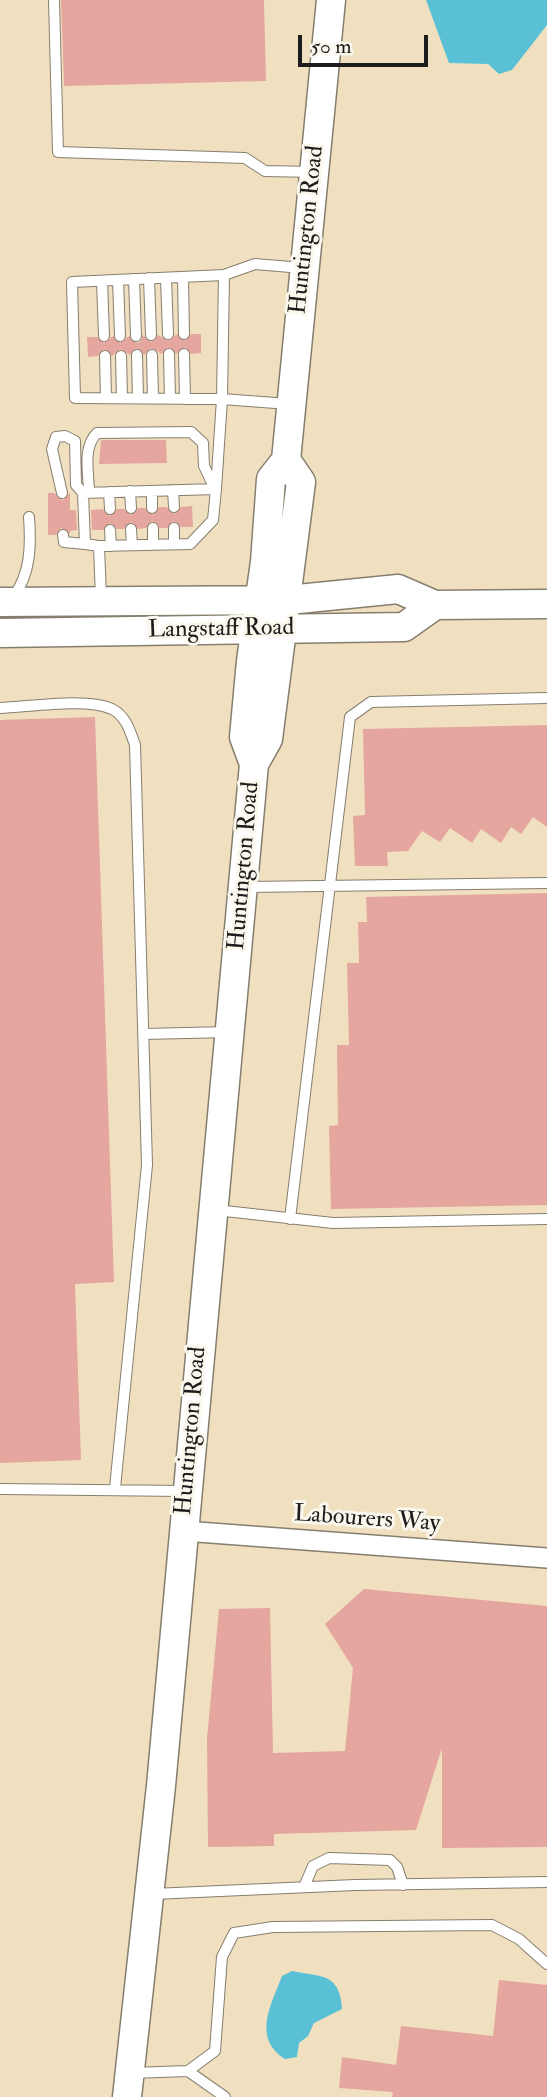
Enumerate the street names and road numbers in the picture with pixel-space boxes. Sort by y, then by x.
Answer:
street label: Huntington Road [285,144,331,316]
street label: Langstaff Road [148,614,294,646]
street label: Huntington Road [223,780,267,952]
street label: Huntington Road [170,1345,214,1517]
street label: Labourers Way [293,1501,441,1539]

